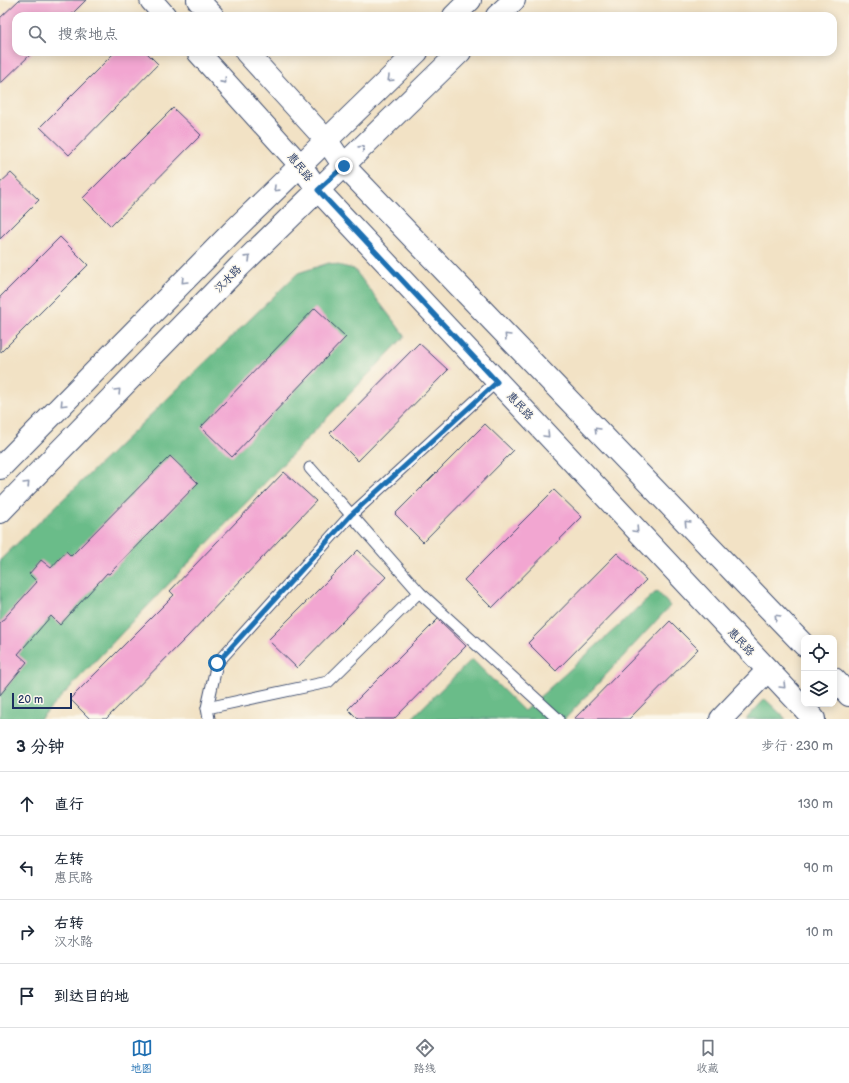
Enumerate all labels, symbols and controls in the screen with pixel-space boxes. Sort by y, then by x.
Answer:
search box [12,12,837,56]
icon: search [26,23,48,45]
text: 搜索地点 [58,25,118,44]
one-way arrow [387,74,395,82]
one-way arrow [219,76,227,84]
one-way arrow [357,145,365,153]
street label: 惠民路 [285,150,315,184]
route end [335,157,353,175]
one-way arrow [273,184,281,192]
one-way arrow [243,255,251,263]
street label: 汉水路 [212,263,244,295]
one-way arrow [181,276,189,284]
one-way arrow [504,333,512,341]
one-way arrow [113,388,121,396]
street label: 惠民路 [504,389,536,423]
one-way arrow [61,399,68,407]
one-way arrow [595,427,602,434]
one-way arrow [543,430,550,438]
one-way arrow [22,481,30,489]
one-way arrow [684,520,692,528]
one-way arrow [632,525,639,533]
one-way arrow [774,614,782,622]
street label: 惠民路 [725,625,757,659]
map controls [801,635,837,707]
button: locate [801,635,837,671]
route start [208,654,226,672]
button: layers [801,671,837,707]
one-way arrow [778,681,786,689]
scale bar [12,691,72,710]
text: 20 m [18,693,43,706]
text: 3 分钟 [16,737,65,757]
text: 步行 · 230 m [761,738,833,754]
icon: ahead [16,793,38,815]
text: 直行 [54,795,84,814]
text: 130 m [798,796,833,812]
text: 左转 [54,850,84,869]
icon: left [16,857,38,879]
text: 90 m [804,860,833,876]
text: 惠民路 [54,870,93,886]
text: 右转 [54,914,84,933]
icon: right [16,921,38,943]
text: 10 m [806,924,833,940]
text: 汉水路 [54,934,93,950]
icon: arrive [16,985,38,1007]
text: 到达目的地 [54,987,129,1006]
tab: 地图 [131,1037,153,1075]
tab: 路线 [414,1037,436,1075]
tab: 收藏 [697,1037,719,1075]

